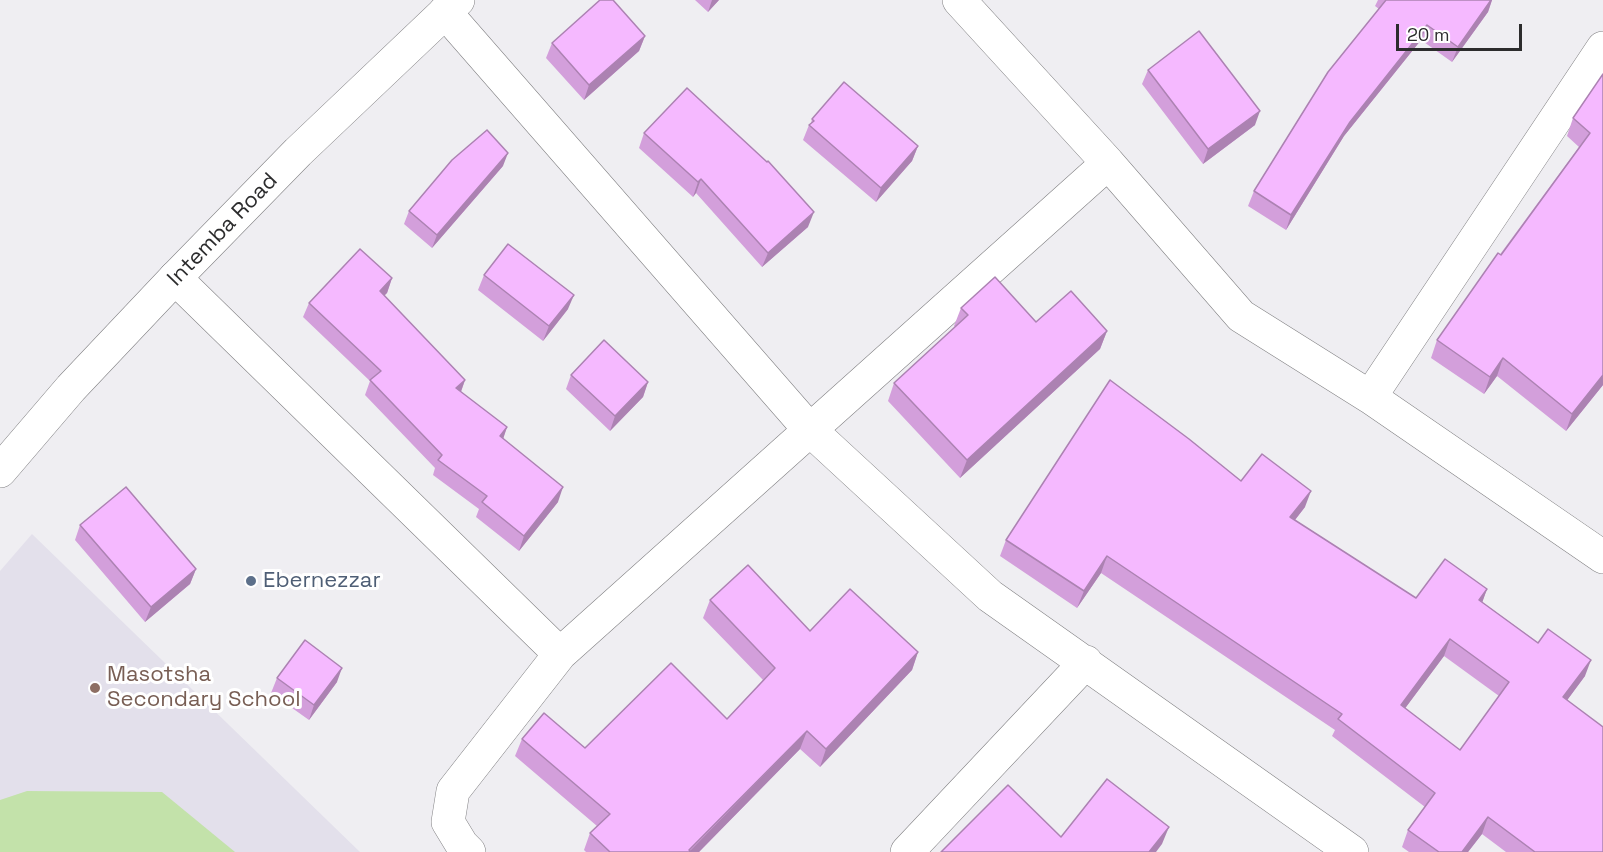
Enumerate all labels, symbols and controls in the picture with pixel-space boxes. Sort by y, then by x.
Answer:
scale bar [1399,12,1525,50]
text: 20 m [1407,23,1450,46]
street label: Intemba Road [163,168,283,292]
place label: Ebernezzar [263,568,381,594]
marker: Ebernezzar [244,574,258,588]
place label: Masotsha Secondary School [107,662,301,714]
marker: Masotsha Secondary School [88,681,102,695]

